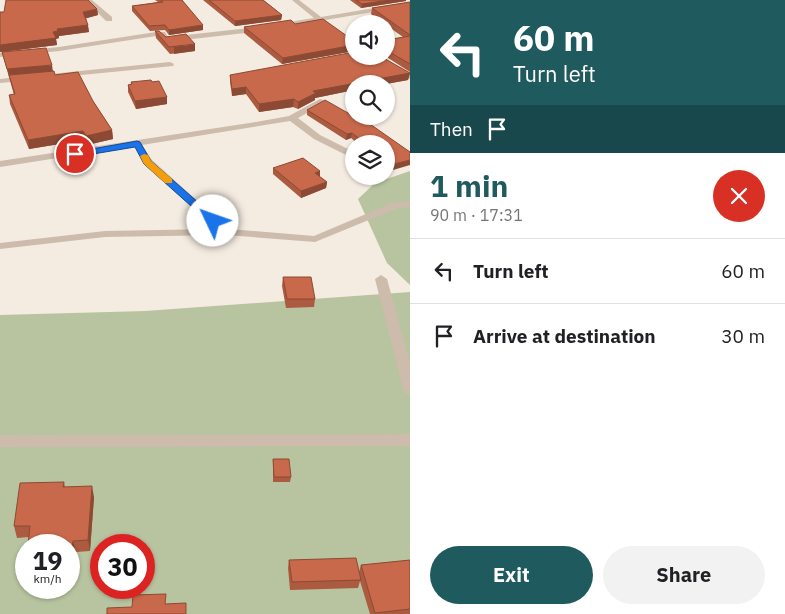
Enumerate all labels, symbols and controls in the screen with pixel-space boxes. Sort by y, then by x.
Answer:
map controls [345,15,395,185]
button: sound [345,15,395,65]
text: 60 m [513,15,595,61]
icon: left [430,20,495,85]
text: Turn left [513,59,596,88]
button: search [345,75,395,125]
icon: arrive [483,115,511,143]
text: Then [430,117,473,141]
pin [54,133,96,175]
button: layers [345,135,395,185]
icon: arrive [61,140,89,168]
text: 1 min [430,166,508,205]
button: close [713,170,765,222]
position arrow [186,194,238,246]
text: 90 m · 17:31 [430,205,523,225]
icon: left [430,257,458,285]
text: Turn left [473,259,549,283]
text: 60 m [721,259,765,283]
icon: arrive [430,322,458,350]
text: Arrive at destination [473,324,656,348]
text: 30 m [721,324,765,348]
speed limit sign: 30 [90,534,155,599]
text: 19 [32,544,63,577]
button: Exit [430,546,593,604]
button: Share [603,546,765,604]
text: km/h [33,571,62,586]

